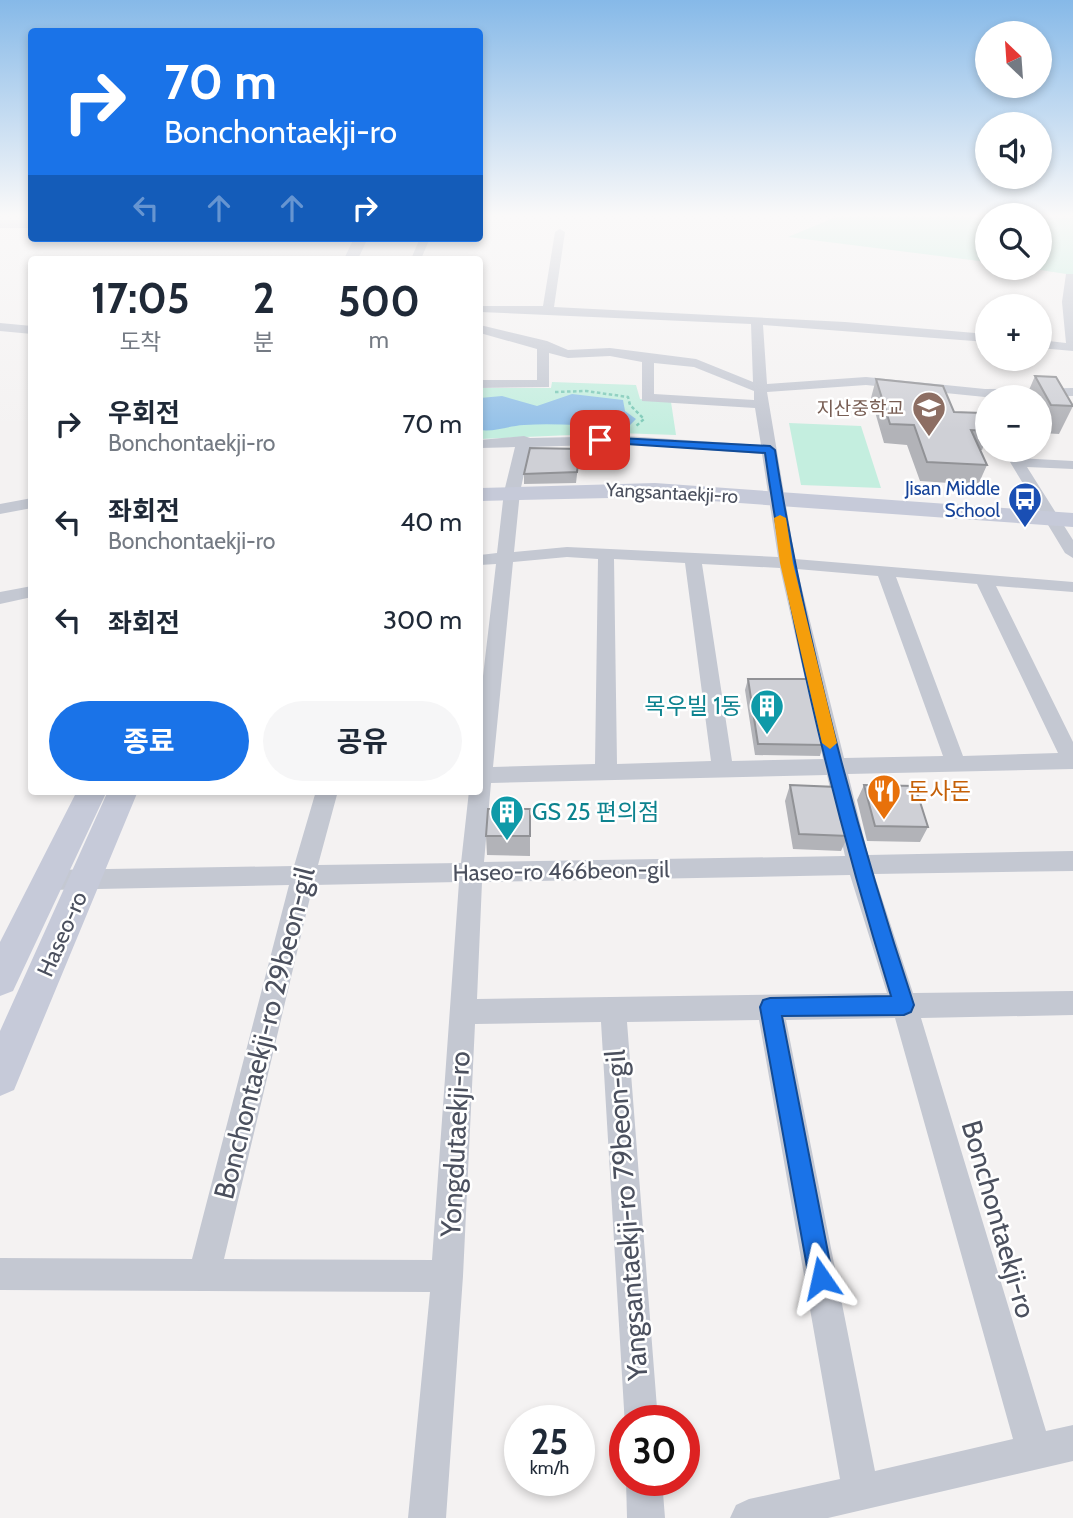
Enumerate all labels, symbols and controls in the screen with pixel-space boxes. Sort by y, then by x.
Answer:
north arrow [975,21,1052,98]
map controls [975,21,1052,462]
text: 70 m [164,52,277,111]
icon: right [49,56,140,147]
text: Bonchontaekji-ro [164,112,397,151]
button: sound [975,112,1052,189]
icon: left [127,189,165,227]
icon: ahead [200,189,238,227]
icon: ahead [273,189,311,227]
icon: right [346,189,384,227]
button: search [975,203,1052,280]
text: 17:05 [91,272,190,324]
text: 2 [253,272,275,324]
text: 500 [338,275,420,327]
button: + [975,294,1052,371]
text: m [369,326,389,354]
text: 도착 [119,328,162,356]
text: 분 [253,328,274,356]
button: − [975,385,1052,462]
school or university icon: 지산중학교 [910,389,948,438]
text: 우회전 [108,397,180,429]
place label: 지산중학교 [817,397,904,420]
icon: right [49,405,87,443]
text: 70 m [402,408,462,440]
pin [570,410,630,470]
icon: arrive [581,421,619,459]
text: Bonchontaekji-ro [108,429,275,457]
place label: Jisan Middle School [904,477,1001,522]
street label: Yangsantaekji-ro [604,478,739,508]
bus stop icon: Jisan Middle School [1006,480,1044,529]
text: 좌회전 [108,495,180,527]
icon: left [49,503,87,541]
text: 40 m [400,506,462,538]
text: Bonchontaekji-ro [108,527,275,555]
icon: left [49,601,87,639]
text: 300 m [383,604,462,636]
text: 좌회전 [108,607,180,639]
building icon: 목우빌 1동 [748,687,786,736]
place label: 목우빌 1동 [645,692,742,720]
button: 종료 [49,701,249,781]
button: 공유 [263,701,462,781]
restaurant icon: 돈사돈 [865,772,903,821]
place label: 돈사돈 [908,777,971,805]
building icon: GS 25 편의점 [488,793,526,842]
place label: GS 25 편의점 [532,798,659,826]
street label: Haseo-ro 466beon-gil [452,855,670,887]
street label: Bonchontaekji-ro 29beon-gil [206,863,322,1202]
street label: Haseo-ro [31,887,93,981]
street label: Yangsantaekji-ro 79beon-gil [597,1048,655,1382]
street label: Yongdutaekji-ro [433,1050,477,1239]
street label: Bonchontaekji-ro [955,1116,1043,1322]
position arrow [784,1241,858,1315]
speed limit sign: 30 [609,1405,700,1496]
text: 25 [531,1420,568,1463]
text: km/h [530,1457,569,1479]

